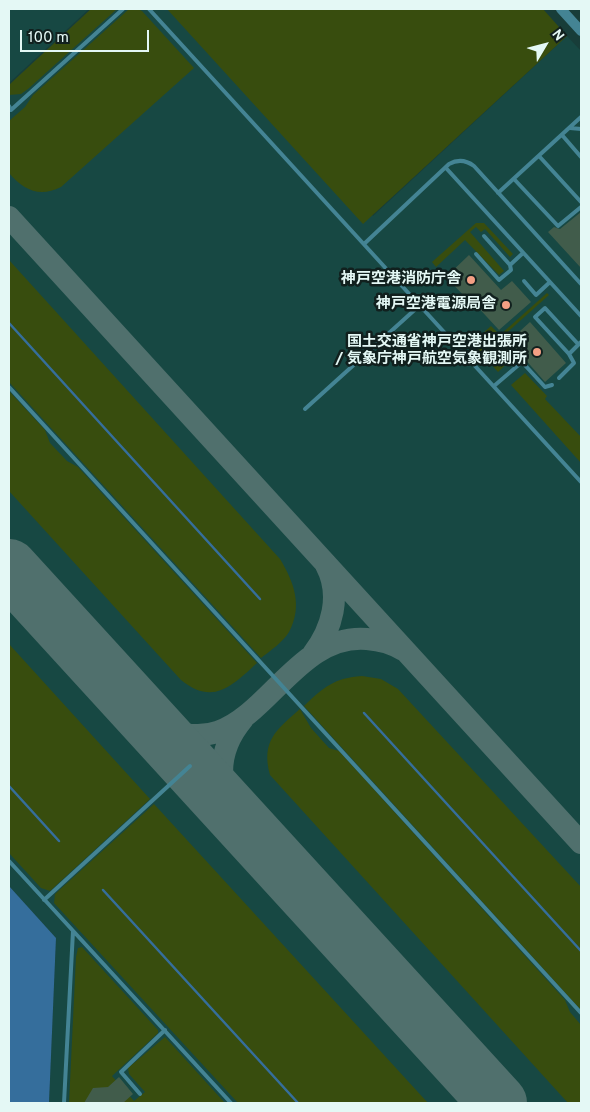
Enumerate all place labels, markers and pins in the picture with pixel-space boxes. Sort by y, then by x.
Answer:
place label: 神戸空港消防庁舎 [341,271,461,289]
marker: 神戸空港消防庁舎 [465,274,477,286]
place label: 神戸空港電源局舎 [376,296,496,314]
marker: 神戸空港電源局舎 [500,299,512,311]
place label: 国土交通省神戸空港出張所 / 気象庁神戸航空気象観測所 [335,334,527,369]
marker: 国土交通省神戸空港出張所 / 気象庁神戸航空気象観測所 [531,346,543,358]

